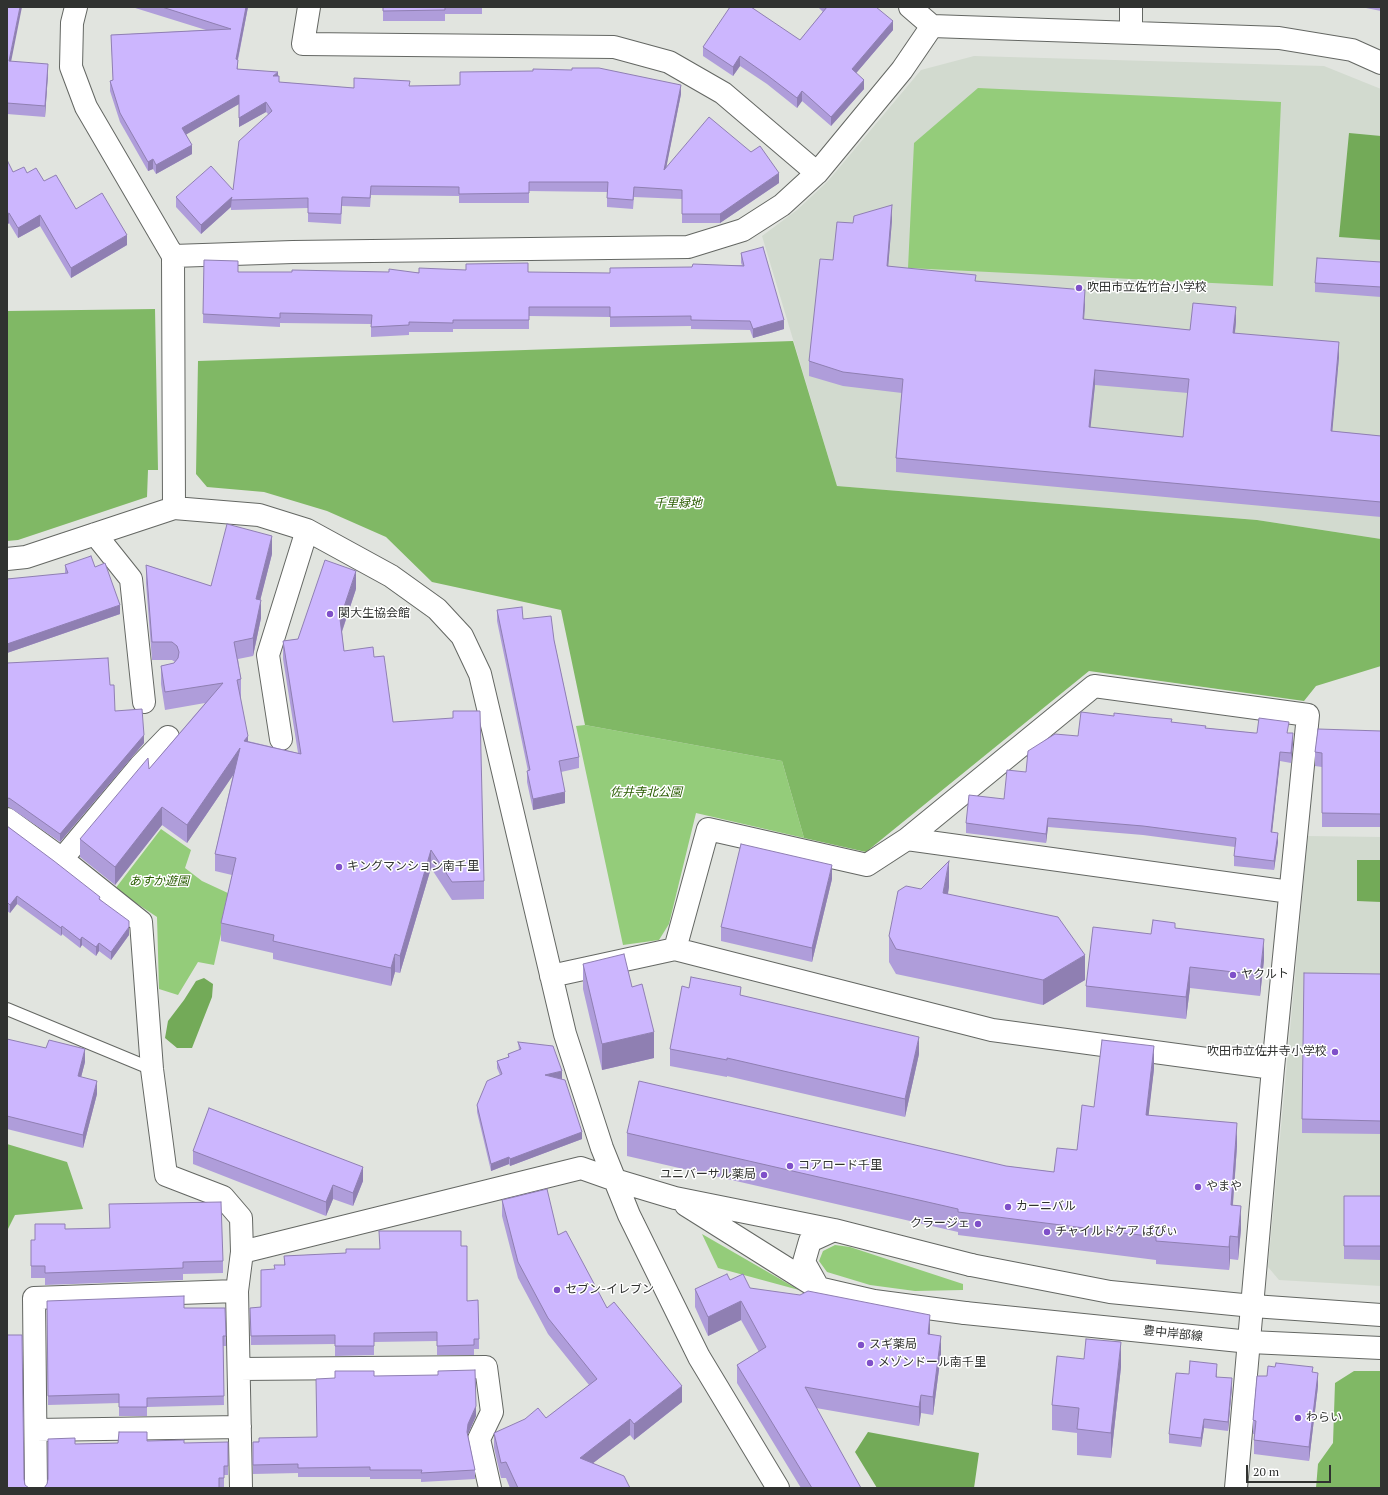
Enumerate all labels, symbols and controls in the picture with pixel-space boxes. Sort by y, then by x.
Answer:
place label: 吹田市立佐竹台小学校 [1087,281,1207,295]
marker: 吹田市立佐竹台小学校 [1074,283,1084,293]
park label: 千里緑地 [654,497,702,511]
place label: 関大生協会館 [338,607,410,621]
marker: 関大生協会館 [325,609,335,619]
park label: 佐井寺北公園 [610,786,682,800]
place label: キングマンション南千里 [347,860,479,874]
marker: キングマンション南千里 [334,862,344,872]
park label: あすか遊園 [129,875,189,889]
place label: ヤクルト [1241,968,1289,982]
marker: ヤクルト [1228,970,1238,980]
place label: 吹田市立佐井寺小学校 [1207,1045,1327,1059]
marker: 吹田市立佐井寺小学校 [1330,1047,1340,1057]
place label: コアロード千里 [798,1159,882,1173]
marker: コアロード千里 [785,1161,795,1171]
place label: ユニバーサル薬局 [660,1168,756,1182]
marker: ユニバーサル薬局 [759,1170,769,1180]
place label: やまや [1206,1180,1242,1194]
marker: やまや [1193,1182,1203,1192]
place label: カーニバル [1016,1200,1076,1214]
marker: カーニバル [1003,1202,1013,1212]
place label: クラージェ [910,1217,970,1231]
marker: クラージェ [973,1219,983,1229]
place label: チャイルドケア ぱぴぃ [1055,1225,1178,1239]
marker: チャイルドケア ぱぴぃ [1042,1227,1052,1237]
place label: セブン-イレブン [565,1283,654,1297]
marker: セブン-イレブン [552,1285,562,1295]
street label: 豊中岸部線 [1142,1324,1204,1344]
place label: スギ薬局 [869,1338,917,1352]
marker: スギ薬局 [856,1340,866,1350]
place label: メゾンドール南千里 [878,1356,986,1370]
marker: メゾンドール南千里 [865,1358,875,1368]
place label: わらい [1306,1411,1342,1425]
marker: わらい [1293,1413,1303,1423]
scale bar [1248,1457,1333,1483]
text: 20 m [1253,1464,1279,1479]

